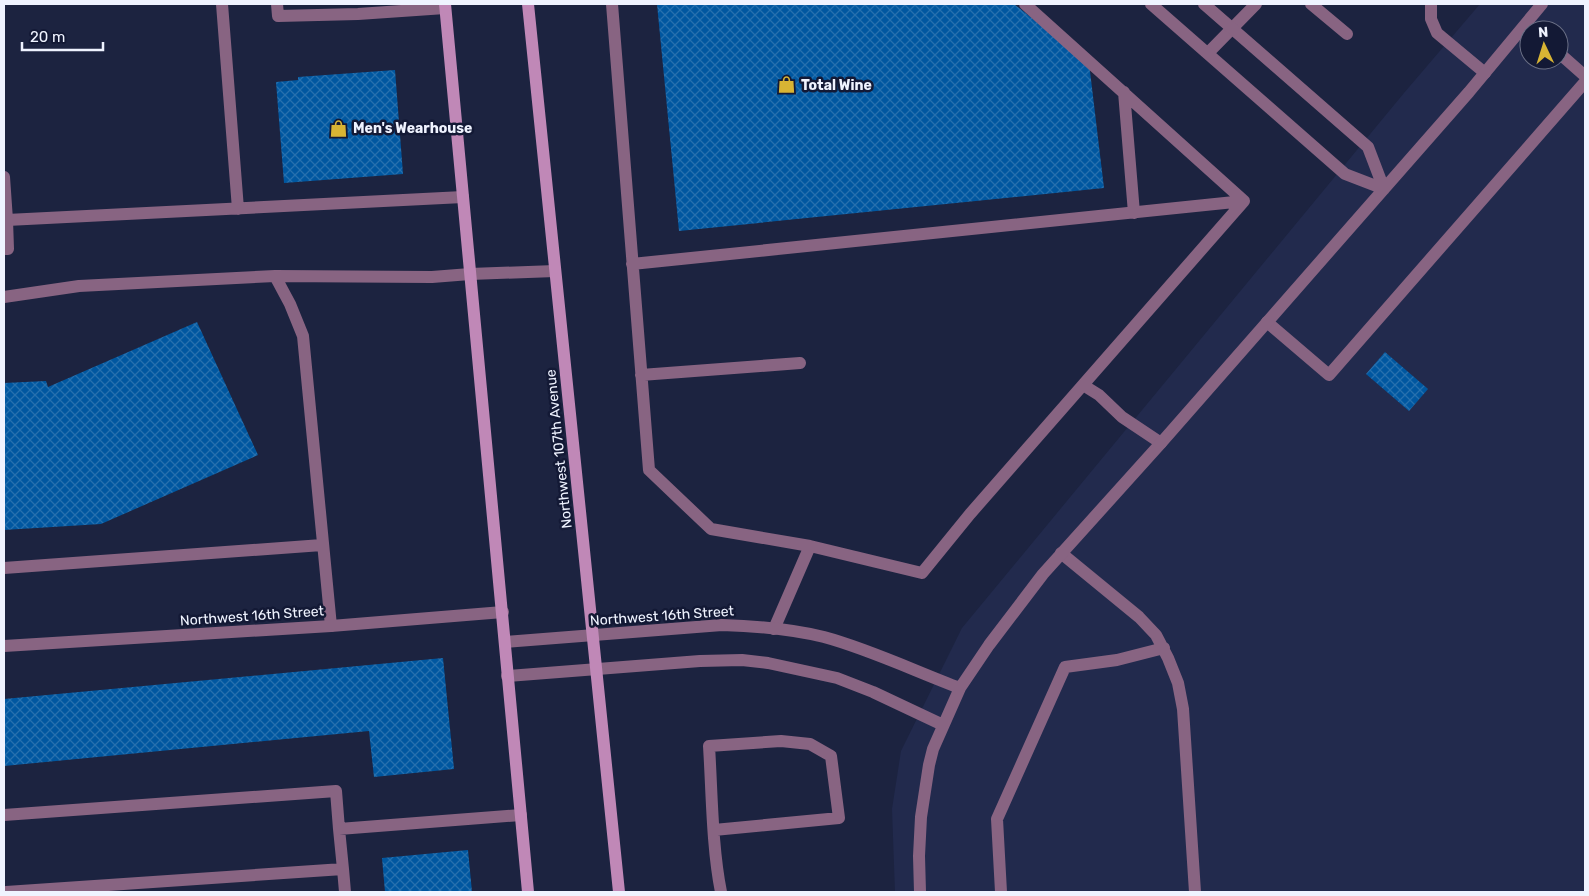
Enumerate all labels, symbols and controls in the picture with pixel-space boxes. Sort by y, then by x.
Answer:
scale bar [22,20,104,52]
north arrow [1519,20,1569,70]
text: N [1538,24,1549,41]
text: 20 m [30,28,65,46]
shop icon: Total Wine [777,75,797,95]
place label: Total Wine [801,77,872,94]
shop icon: Men's Wearhouse [329,118,349,138]
place label: Men's Wearhouse [353,120,472,137]
street label: Northwest 107th Avenue [542,368,576,529]
street label: Northwest 16th Street [179,602,325,630]
street label: Northwest 16th Street [589,602,735,630]

